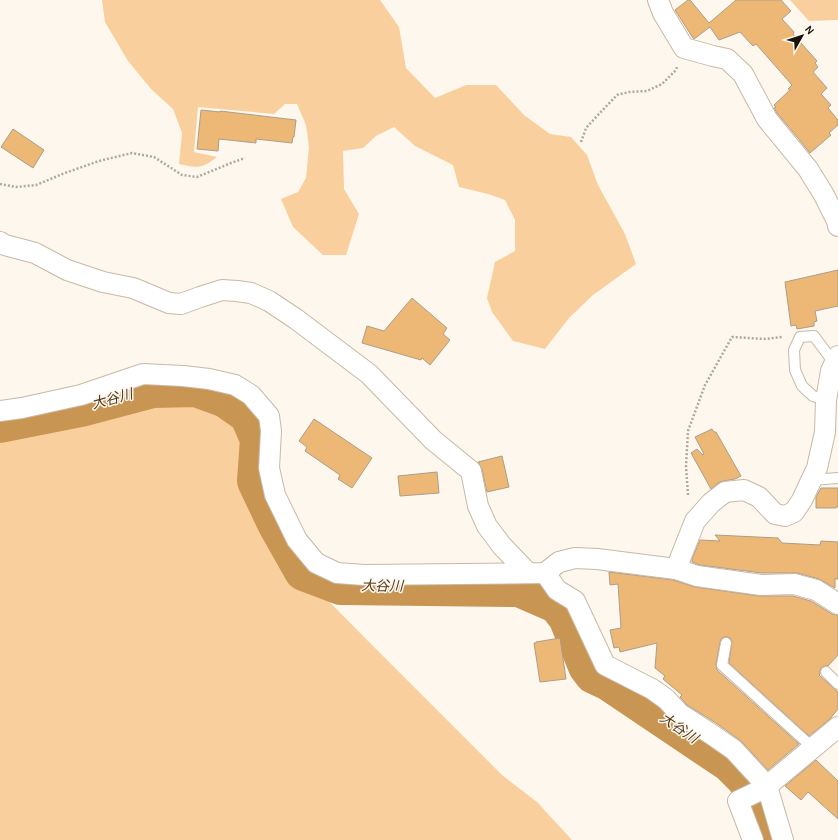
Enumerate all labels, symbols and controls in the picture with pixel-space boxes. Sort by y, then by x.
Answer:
north arrow [782,16,822,56]
text: N [802,23,817,37]
water label: 大谷川 [90,385,136,413]
water label: 大谷川 [361,577,405,595]
water label: 大谷川 [657,709,703,748]

